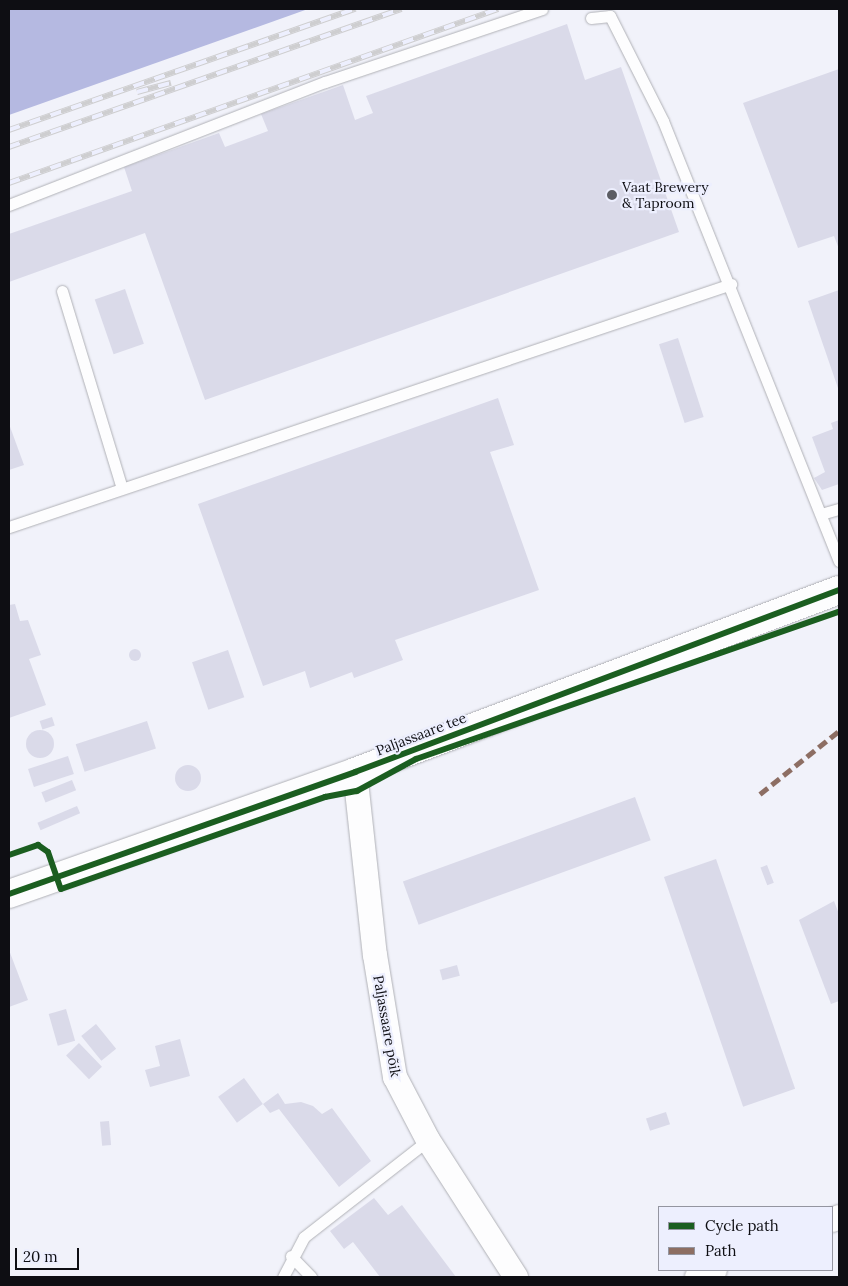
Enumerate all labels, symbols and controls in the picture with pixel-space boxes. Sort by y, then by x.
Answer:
place label: Vaat Brewery & Taproom [622,179,709,212]
marker: Vaat Brewery & Taproom [606,189,618,201]
street label: Paljassaare tee [373,709,469,759]
street label: Paljassaare põik [370,974,404,1078]
legend [658,1206,833,1271]
text: Cycle path [705,1216,779,1235]
scale bar [18,1238,81,1270]
text: Path [705,1241,736,1260]
text: 20 m [23,1247,58,1266]

